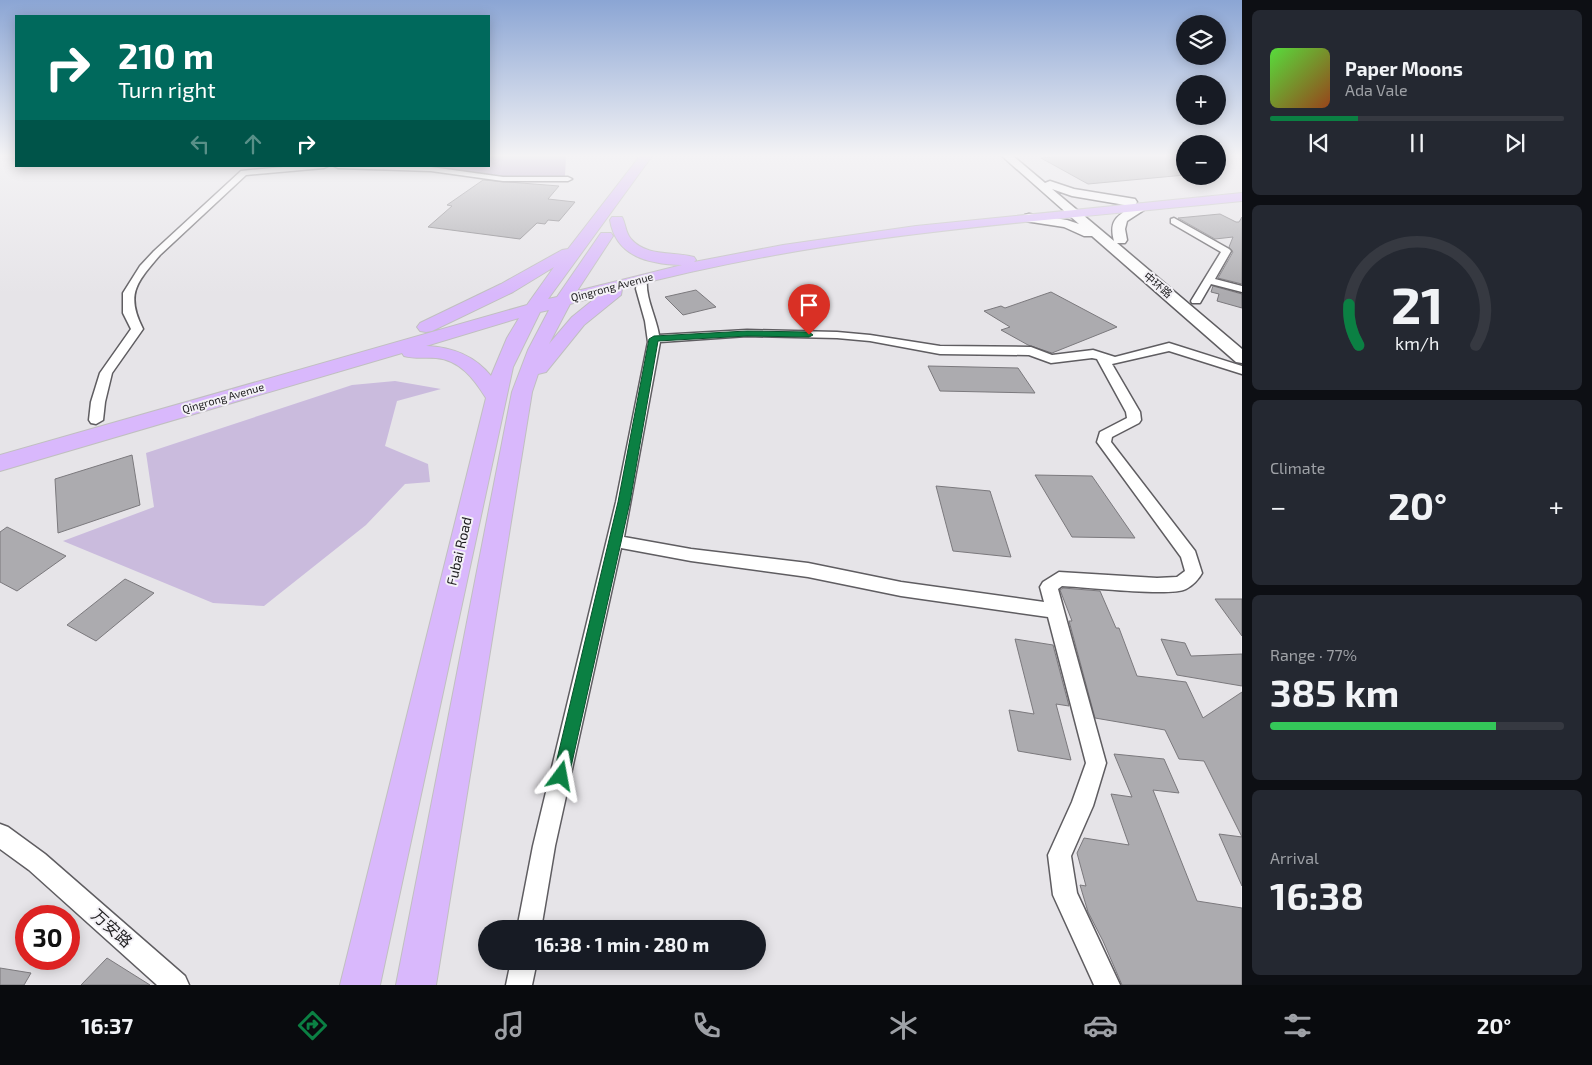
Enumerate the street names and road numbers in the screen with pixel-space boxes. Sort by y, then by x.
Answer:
street label: Qingrong Avenue [569,269,655,305]
street label: 中环路 [1142,269,1175,300]
street label: Qingrong Avenue [180,380,266,416]
street label: Fubai Road [442,515,475,587]
street label: 万安路 [88,905,137,951]

